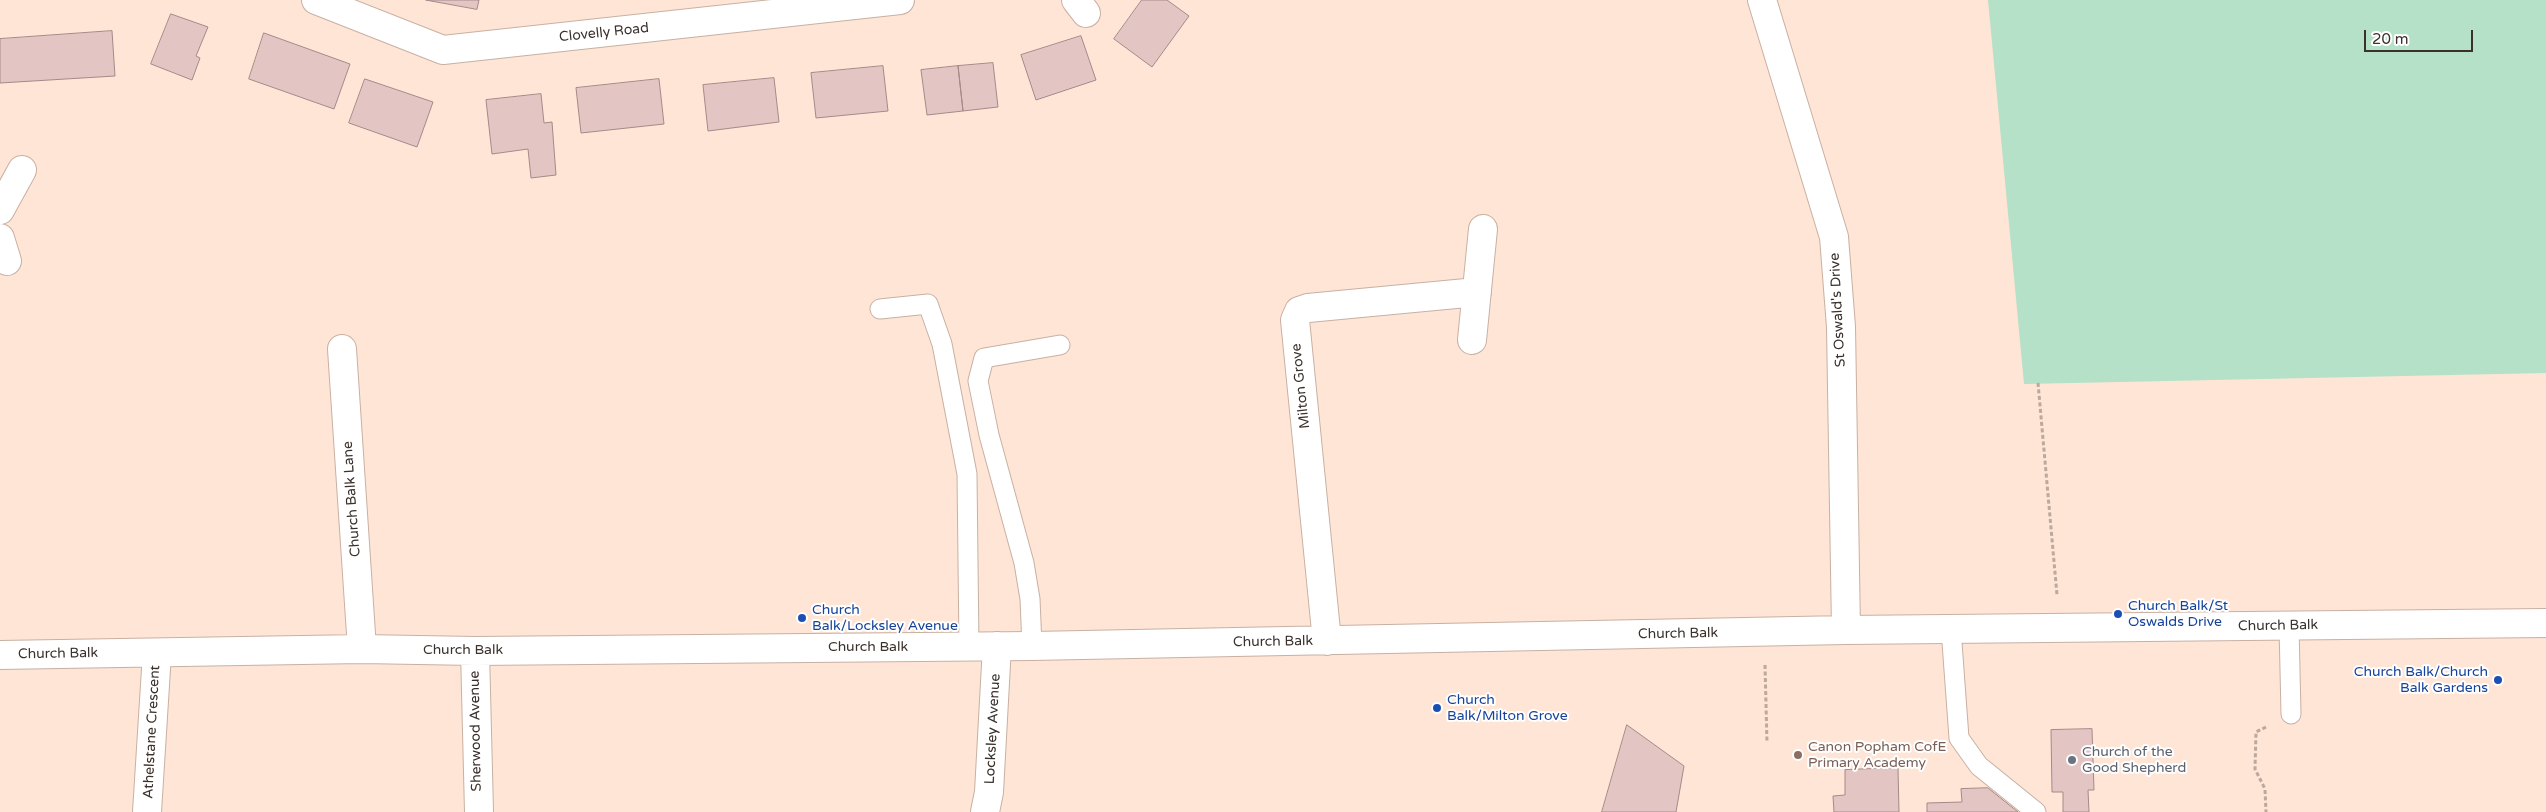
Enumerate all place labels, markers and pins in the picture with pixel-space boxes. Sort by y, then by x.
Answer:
place label: Church Balk/St Oswalds Drive [2128,598,2228,630]
place label: Church Balk/Locksley Avenue [812,602,958,634]
marker: Church Balk/St Oswalds Drive [2112,608,2124,620]
marker: Church Balk/Locksley Avenue [796,612,808,624]
place label: Church Balk/Church Balk Gardens [2354,664,2488,696]
marker: Church Balk/Church Balk Gardens [2492,674,2504,686]
place label: Church Balk/Milton Grove [1447,692,1568,724]
marker: Church Balk/Milton Grove [1431,702,1443,714]
place label: Canon Popham CofE Primary Academy [1808,739,1946,772]
place label: Church of the Good Shepherd [2082,744,2186,776]
marker: Canon Popham CofE Primary Academy [1792,749,1804,761]
marker: Church of the Good Shepherd [2066,754,2078,766]

